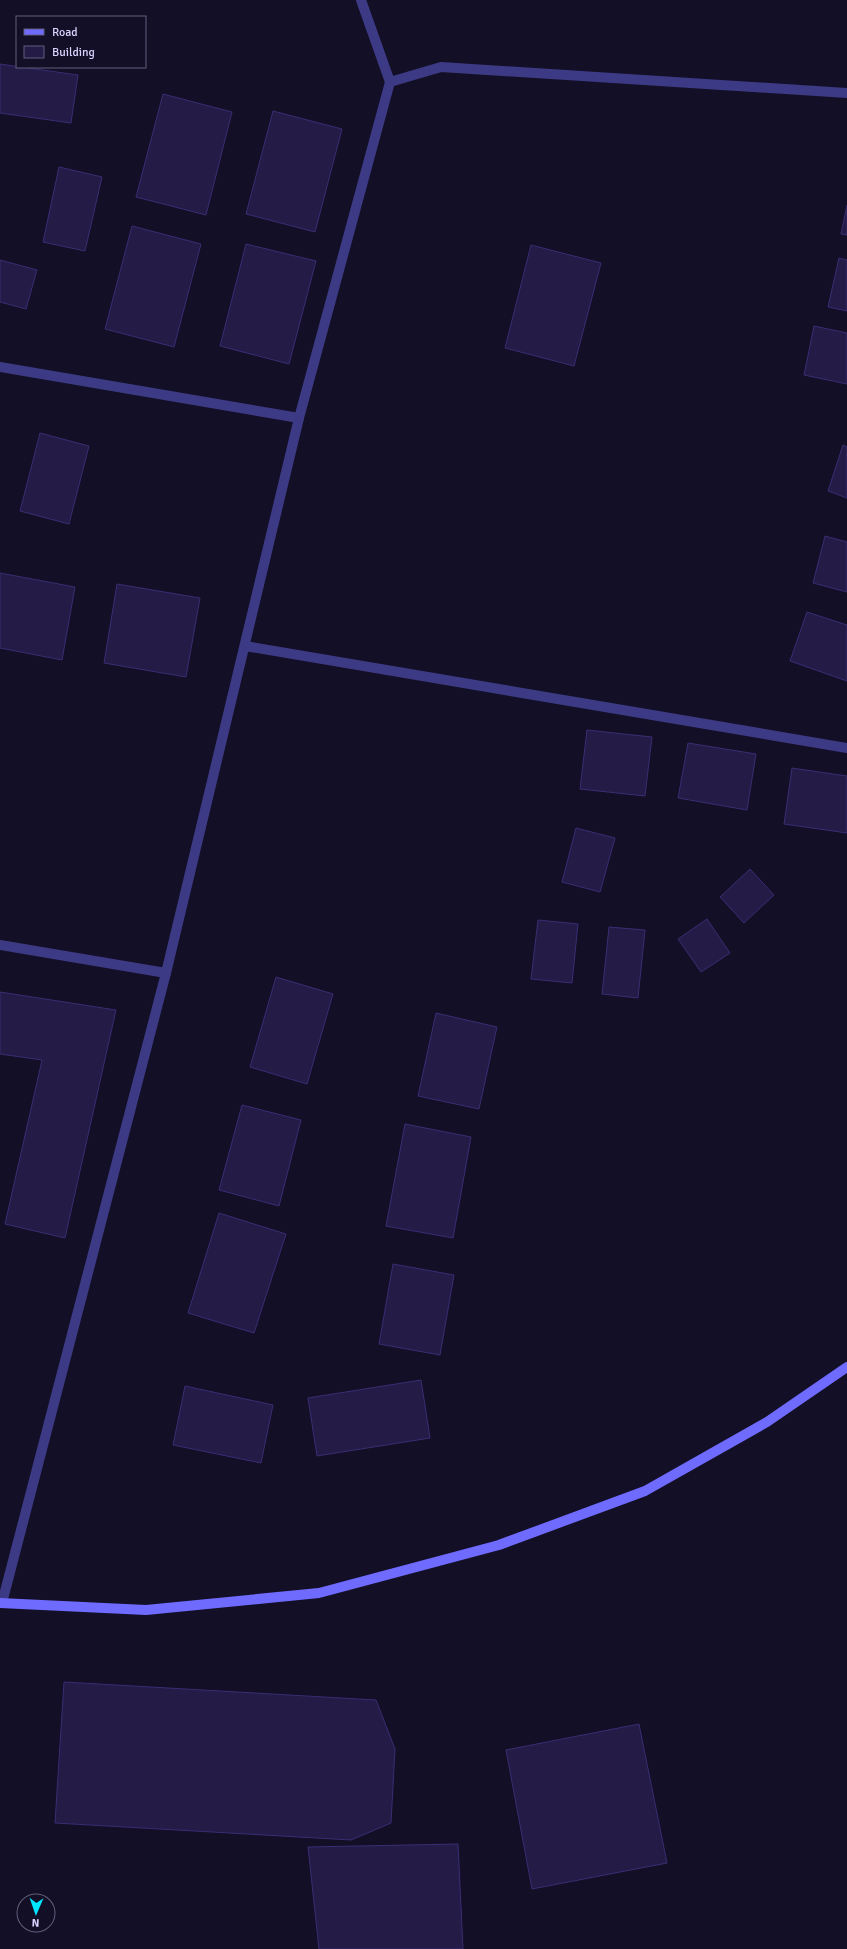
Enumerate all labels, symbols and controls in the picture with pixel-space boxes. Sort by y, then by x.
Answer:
legend [16,16,146,68]
text: Road [52,25,78,40]
text: Building [52,45,95,60]
north arrow [16,1893,56,1933]
text: N [32,1916,40,1929]

